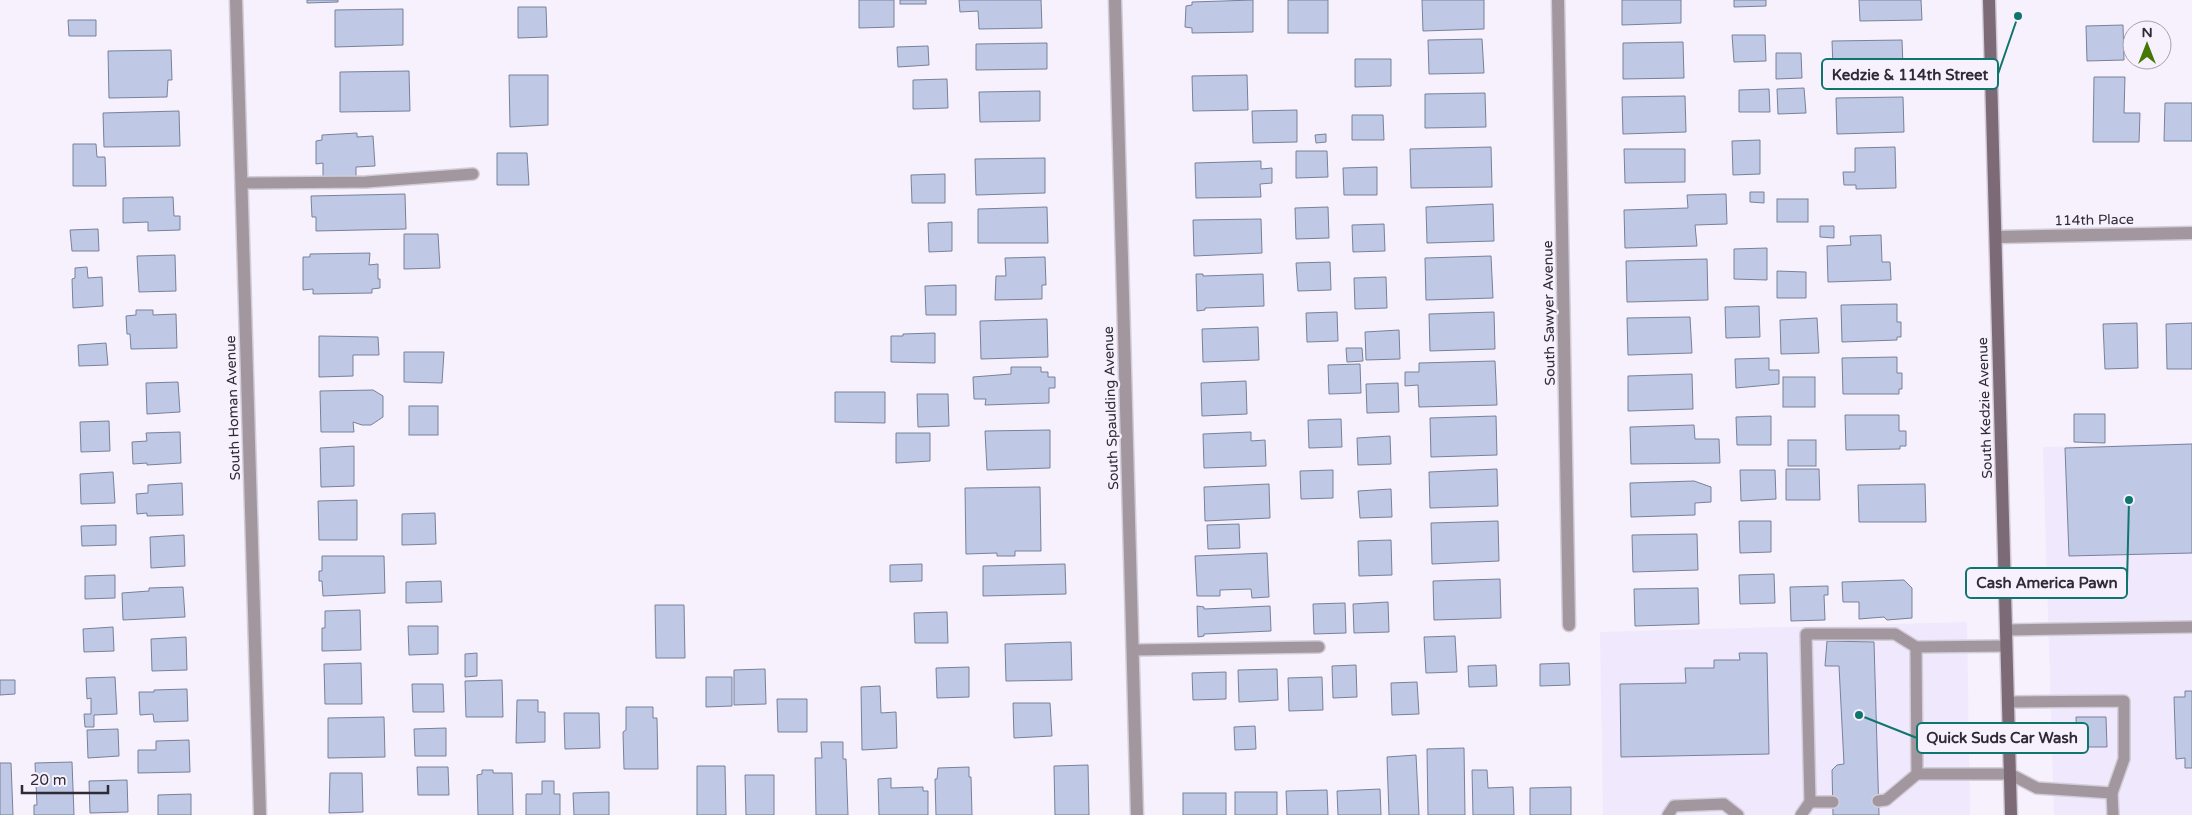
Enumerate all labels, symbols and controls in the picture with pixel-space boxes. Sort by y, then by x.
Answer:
north arrow [2122,20,2172,70]
text: N [2141,24,2153,41]
callout: Kedzie & 114th Street [1822,59,1998,89]
text: Kedzie & 114th Street [1832,66,1988,84]
street label: 114th Place [2054,211,2134,229]
street label: South Sawyer Avenue [1539,240,1559,386]
street label: South Spaulding Avenue [1100,326,1122,490]
street label: South Homan Avenue [222,335,244,481]
street label: South Kedzie Avenue [1974,337,1996,479]
callout: Cash America Pawn [1966,568,2127,598]
text: Cash America Pawn [1976,574,2118,592]
callout: Quick Suds Car Wash [1917,723,2088,753]
text: Quick Suds Car Wash [1926,729,2078,747]
scale bar [22,762,109,794]
text: 20 m [30,771,67,789]

